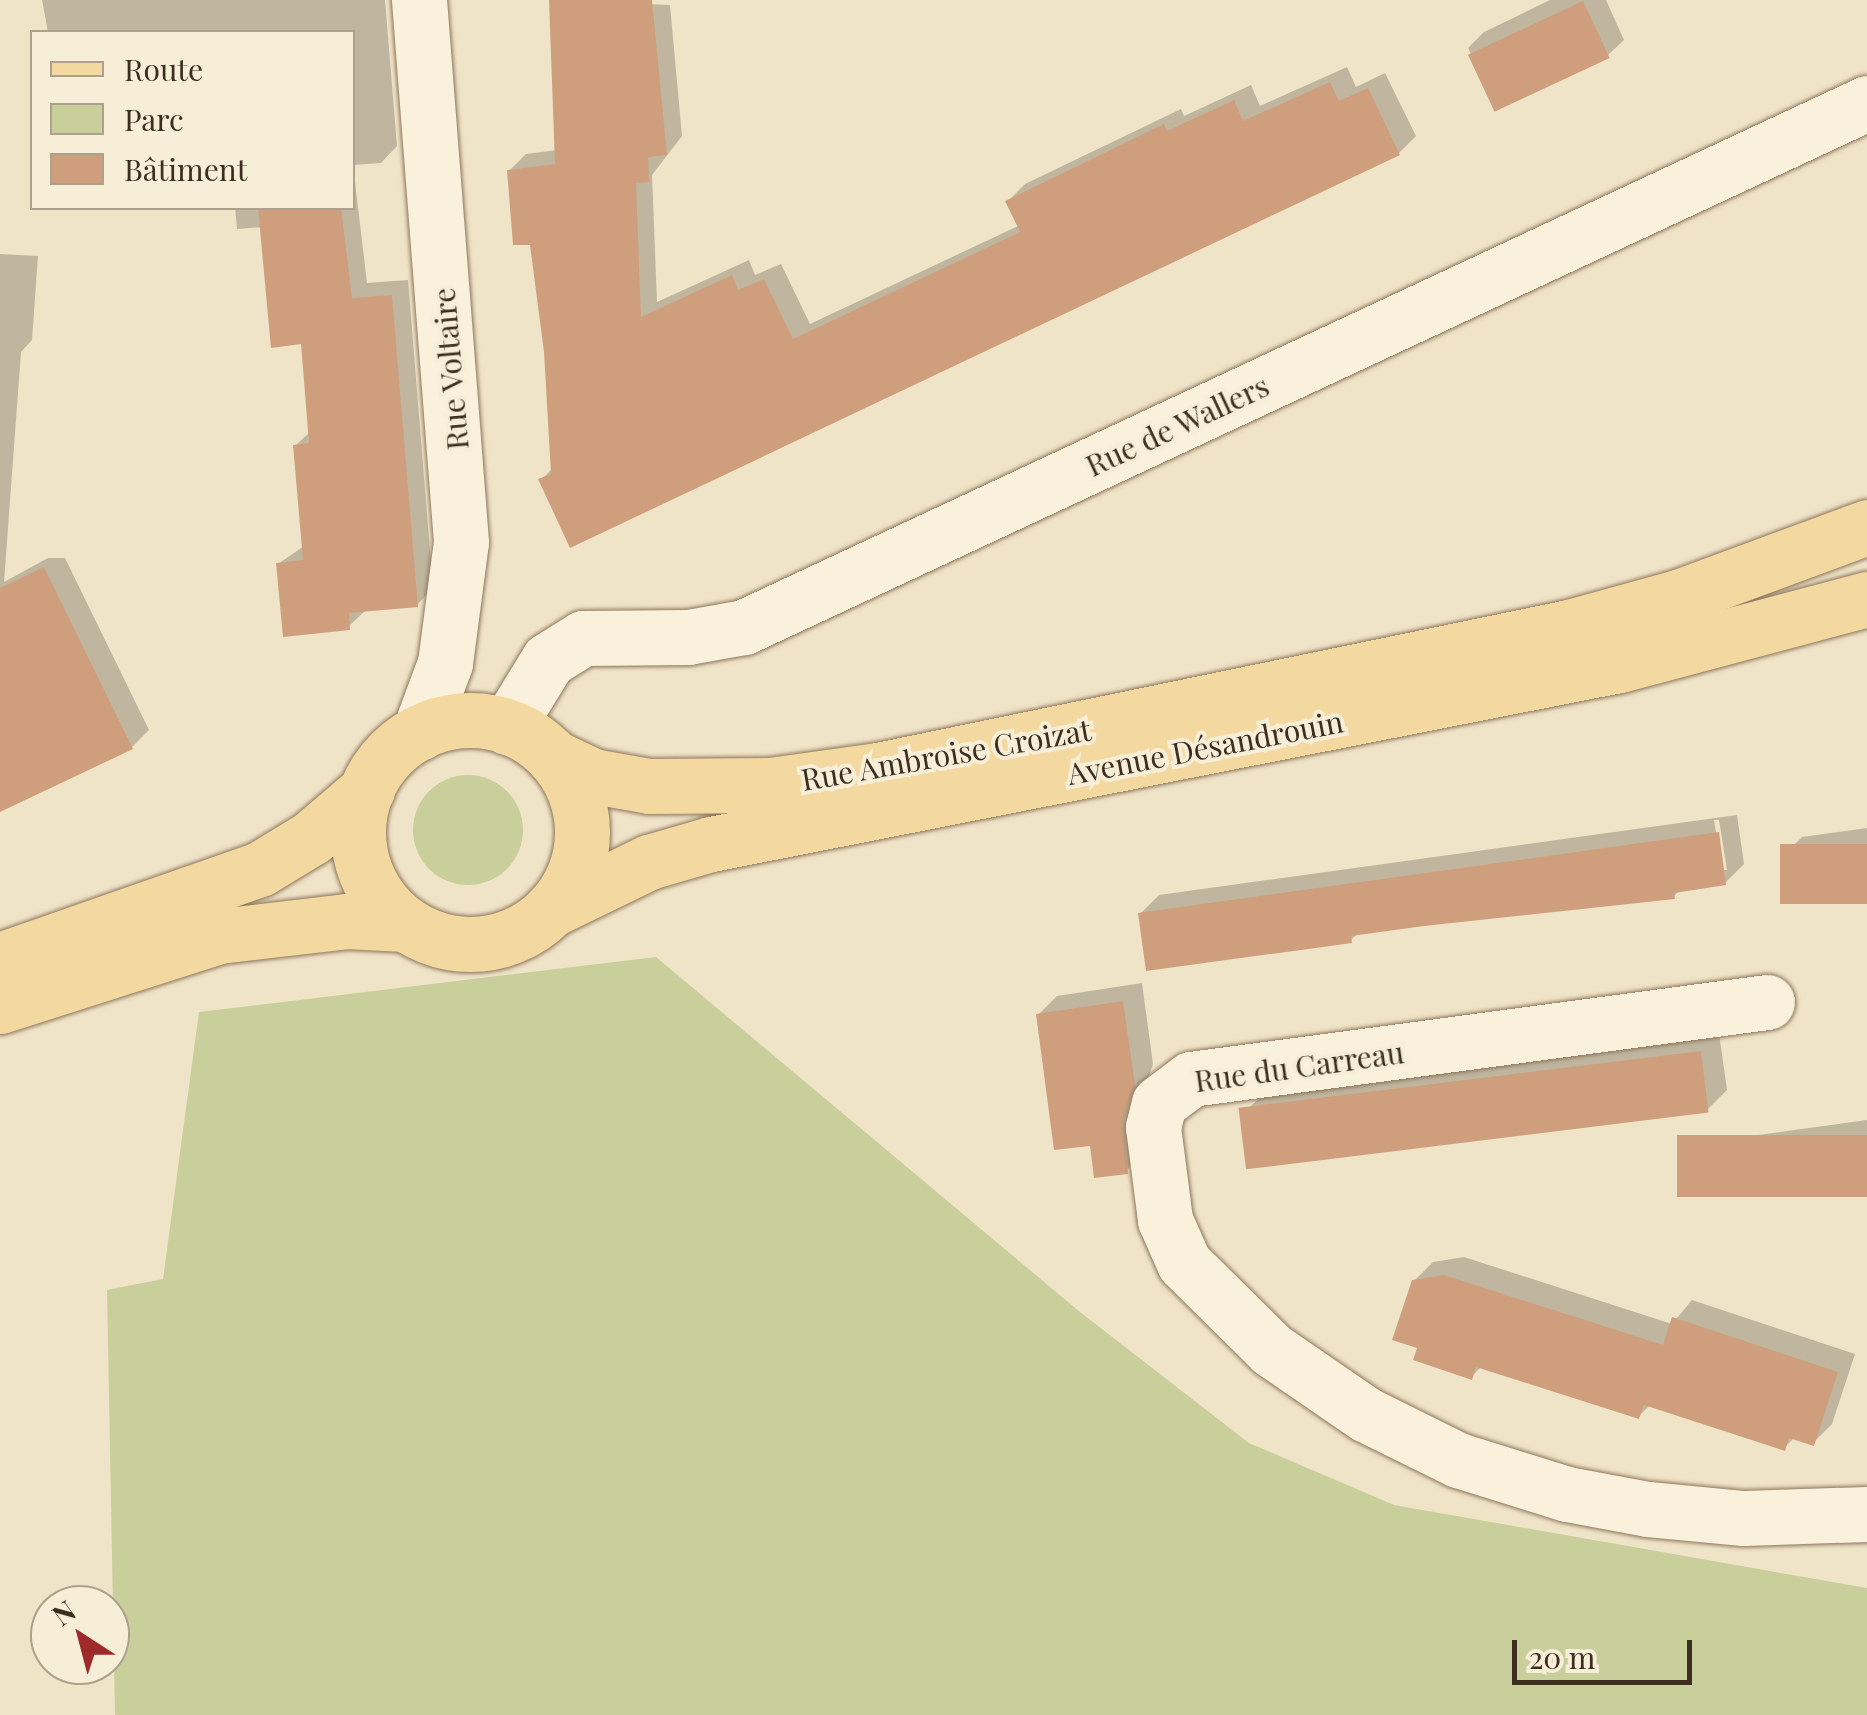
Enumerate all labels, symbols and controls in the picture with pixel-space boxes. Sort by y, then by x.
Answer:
legend [30,30,355,210]
text: Route [124,49,203,89]
text: Parc [124,99,184,139]
text: Bâtiment [124,149,247,189]
street label: Rue Voltaire [425,286,475,452]
street label: Rue de Wallers [1079,367,1275,483]
street label: Avenue Désandrouin [1064,703,1346,791]
street label: Rue Ambroise Croizat [798,711,1094,797]
street label: Rue du Carreau [1192,1033,1406,1099]
north arrow [30,1585,130,1685]
text: N [44,1591,82,1633]
scale bar [1517,1620,1697,1682]
text: 20 m [1529,1637,1595,1677]

